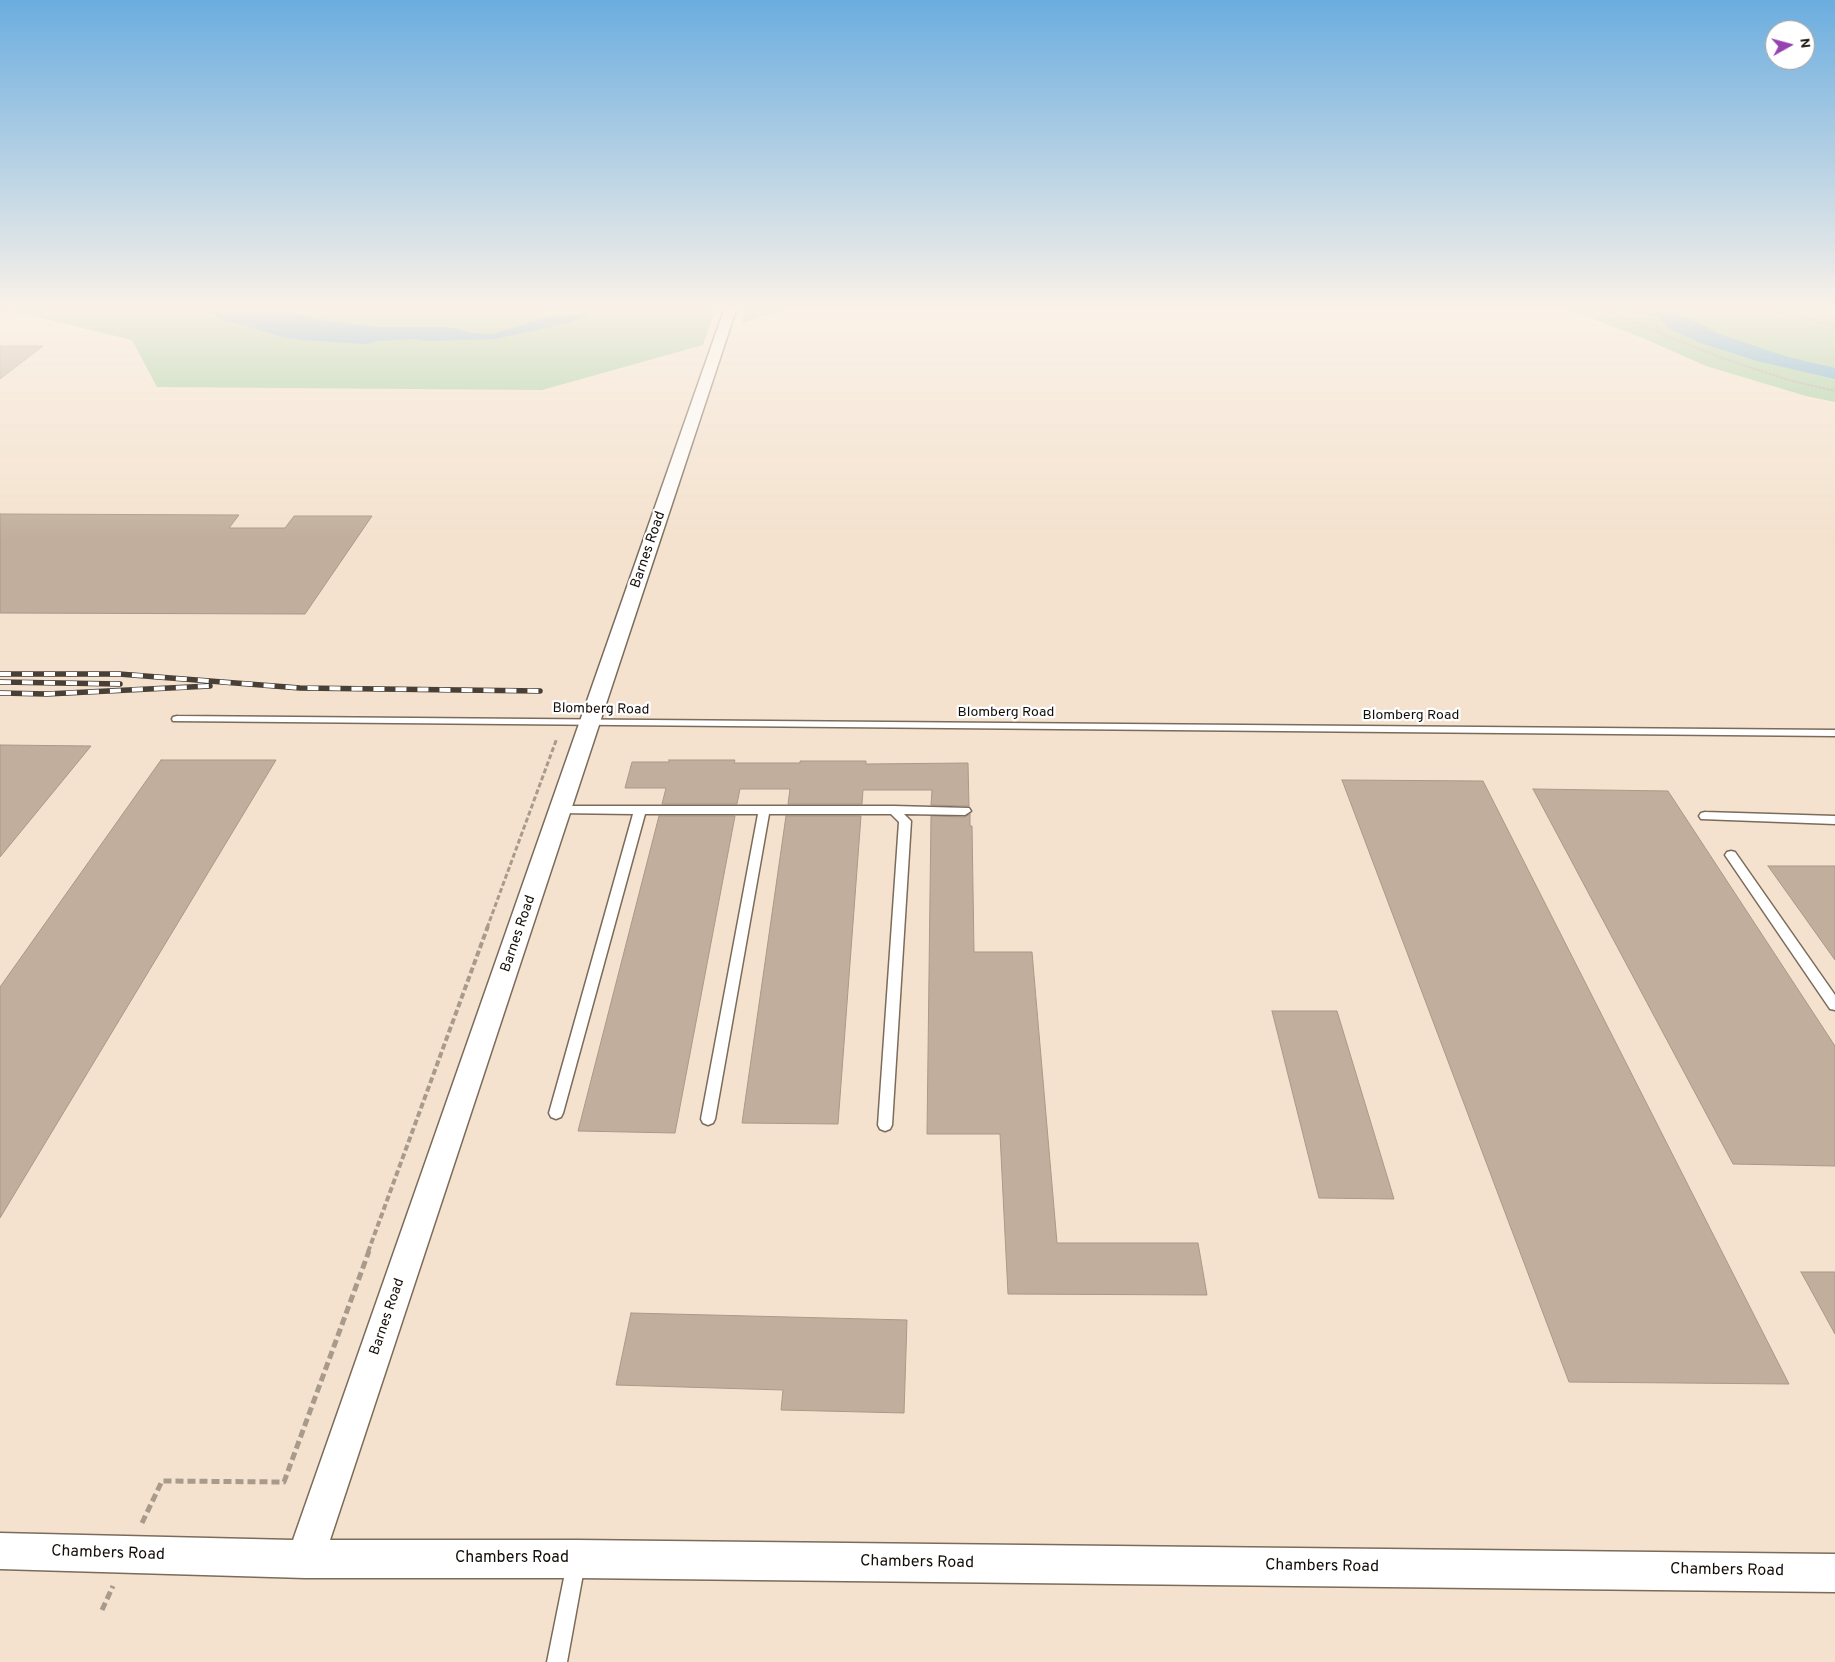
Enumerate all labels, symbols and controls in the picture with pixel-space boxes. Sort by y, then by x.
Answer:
north arrow [1765,20,1815,70]
text: N [1795,37,1813,49]
street label: Barnes Road [628,509,670,591]
street label: Blomberg Road [552,701,650,719]
street label: Blomberg Road [958,705,1054,721]
street label: Blomberg Road [1363,708,1459,724]
street label: Barnes Road [498,893,540,975]
street label: Barnes Road [367,1276,409,1358]
street label: Chambers Road [51,1542,165,1566]
street label: Chambers Road [455,1549,569,1569]
street label: Chambers Road [860,1552,974,1574]
street label: Chambers Road [1265,1556,1379,1578]
street label: Chambers Road [1670,1560,1784,1582]

